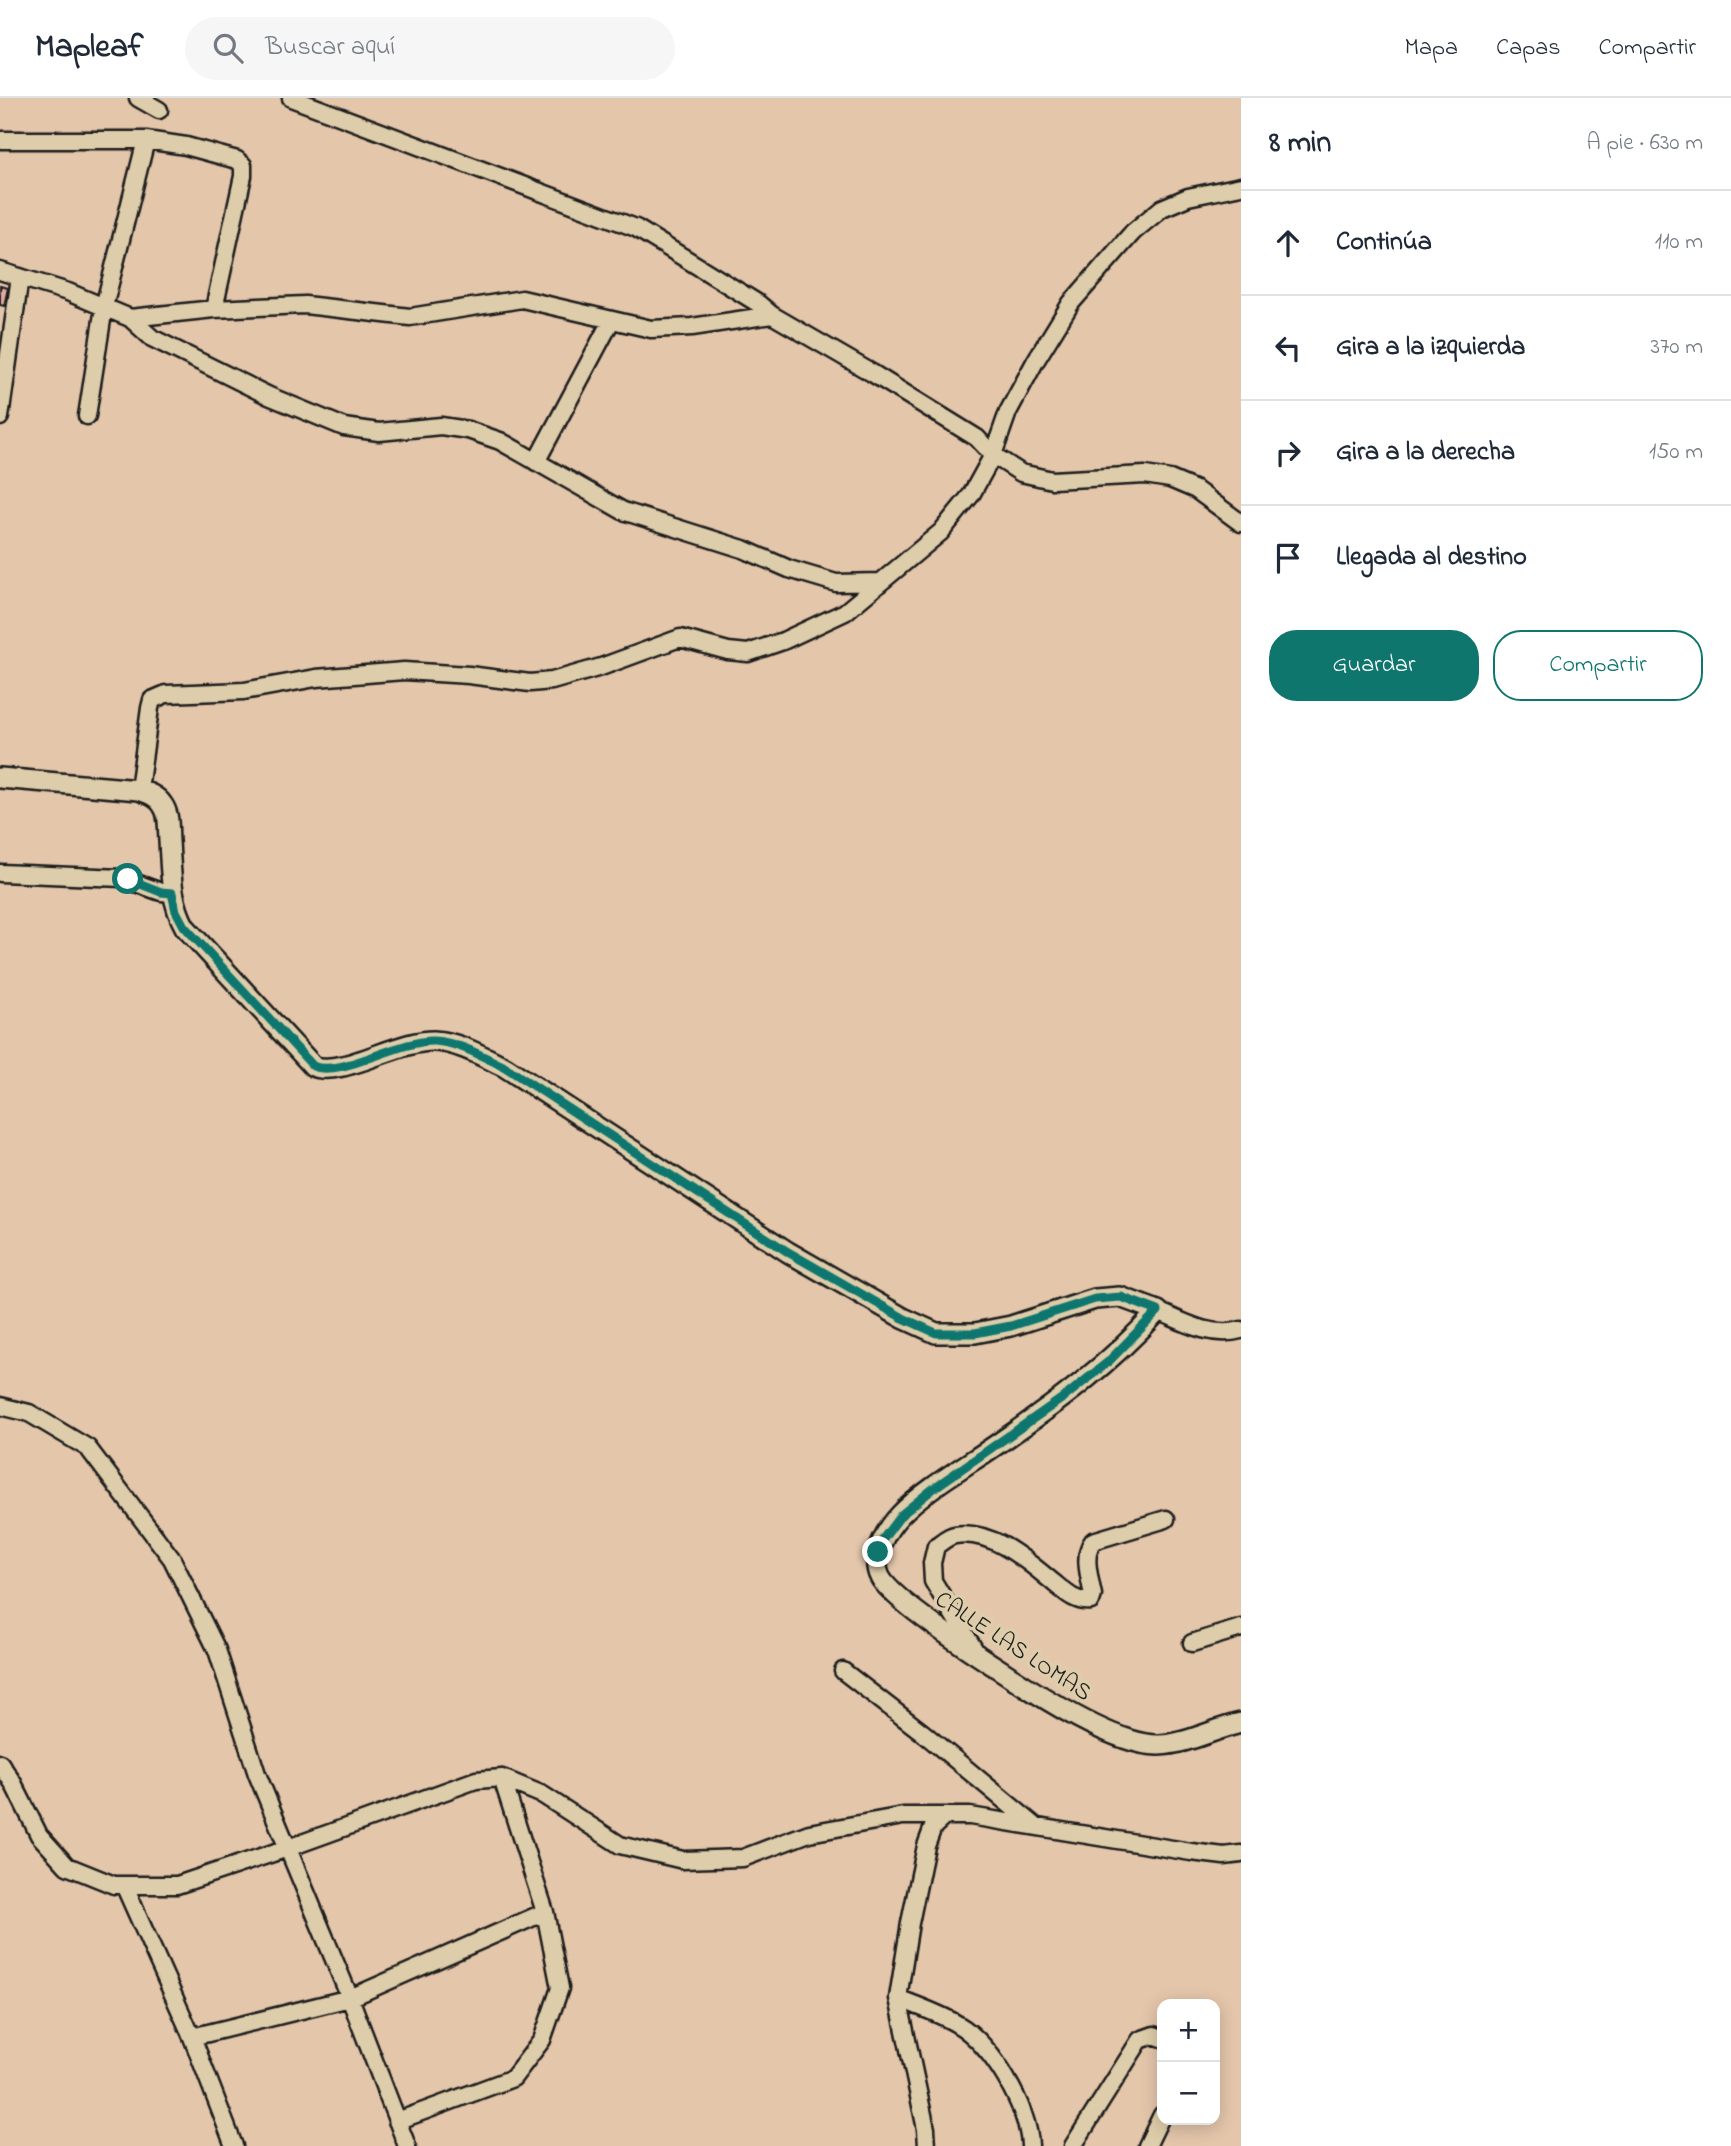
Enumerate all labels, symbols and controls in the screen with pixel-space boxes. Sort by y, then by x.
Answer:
search box [185,17,675,80]
text: Mapleaf [35,24,143,72]
icon: search [209,29,247,67]
text: Buscar aquí [265,29,395,67]
text: Mapa [1405,31,1458,66]
text: Capas [1496,31,1560,66]
text: Compartir [1598,31,1696,66]
text: 8 min [1269,122,1331,166]
text: A pie · 630 m [1587,127,1703,160]
icon: ahead [1269,224,1307,262]
text: Continúa [1336,224,1432,262]
text: 110 m [1655,226,1703,259]
icon: left [1269,329,1307,367]
text: Gira a la izquierda [1336,329,1525,367]
text: 370 m [1650,331,1703,364]
icon: right [1269,434,1307,472]
text: Gira a la derecha [1336,434,1515,472]
text: 150 m [1649,436,1703,469]
icon: arrive [1269,539,1307,577]
text: Llegada al destino [1336,539,1527,577]
button: Guardar [1269,630,1479,701]
button: Compartir [1493,630,1703,701]
route start [112,863,143,894]
route end [862,1536,893,1567]
street label: CALLE LAS LOMAS [927,1583,1098,1711]
map controls [1157,1999,1220,2125]
button: + [1157,1999,1220,2062]
button: − [1157,2062,1220,2125]

